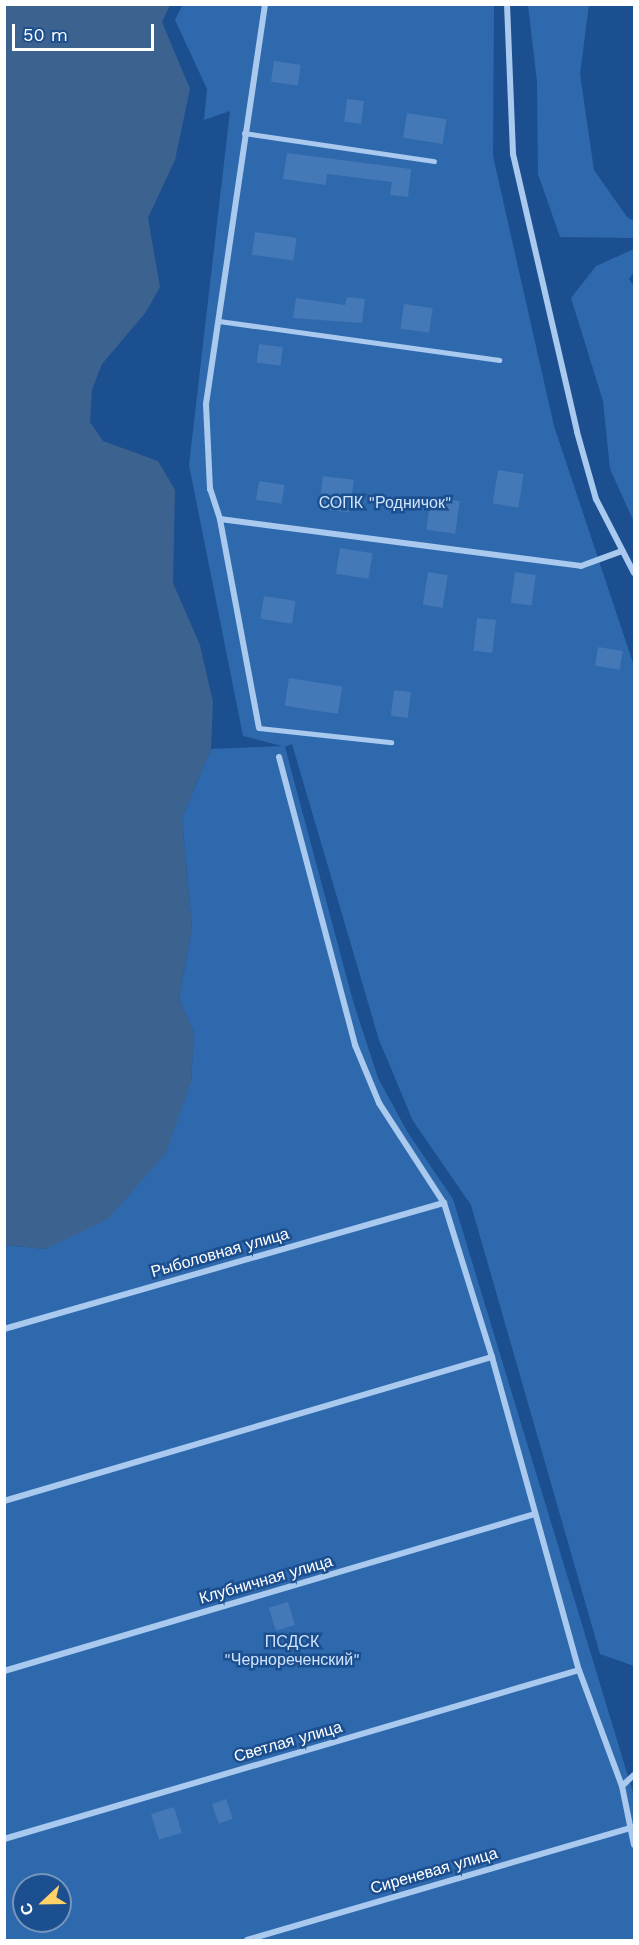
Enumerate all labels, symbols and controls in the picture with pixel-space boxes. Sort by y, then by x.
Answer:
scale bar [15,12,158,50]
text: 50 m [23,24,68,45]
park label: СОПК "Родничок" [319,493,451,513]
street label: Рыболовная улица [149,1224,291,1282]
street label: Клубничная улица [197,1552,335,1608]
park label: ПСДСК "Чернореченский" [224,1632,360,1670]
street label: Светлая улица [232,1717,344,1767]
street label: Сиреневая улица [368,1844,500,1898]
north arrow [12,1873,72,1933]
text: С [16,1900,38,1918]

